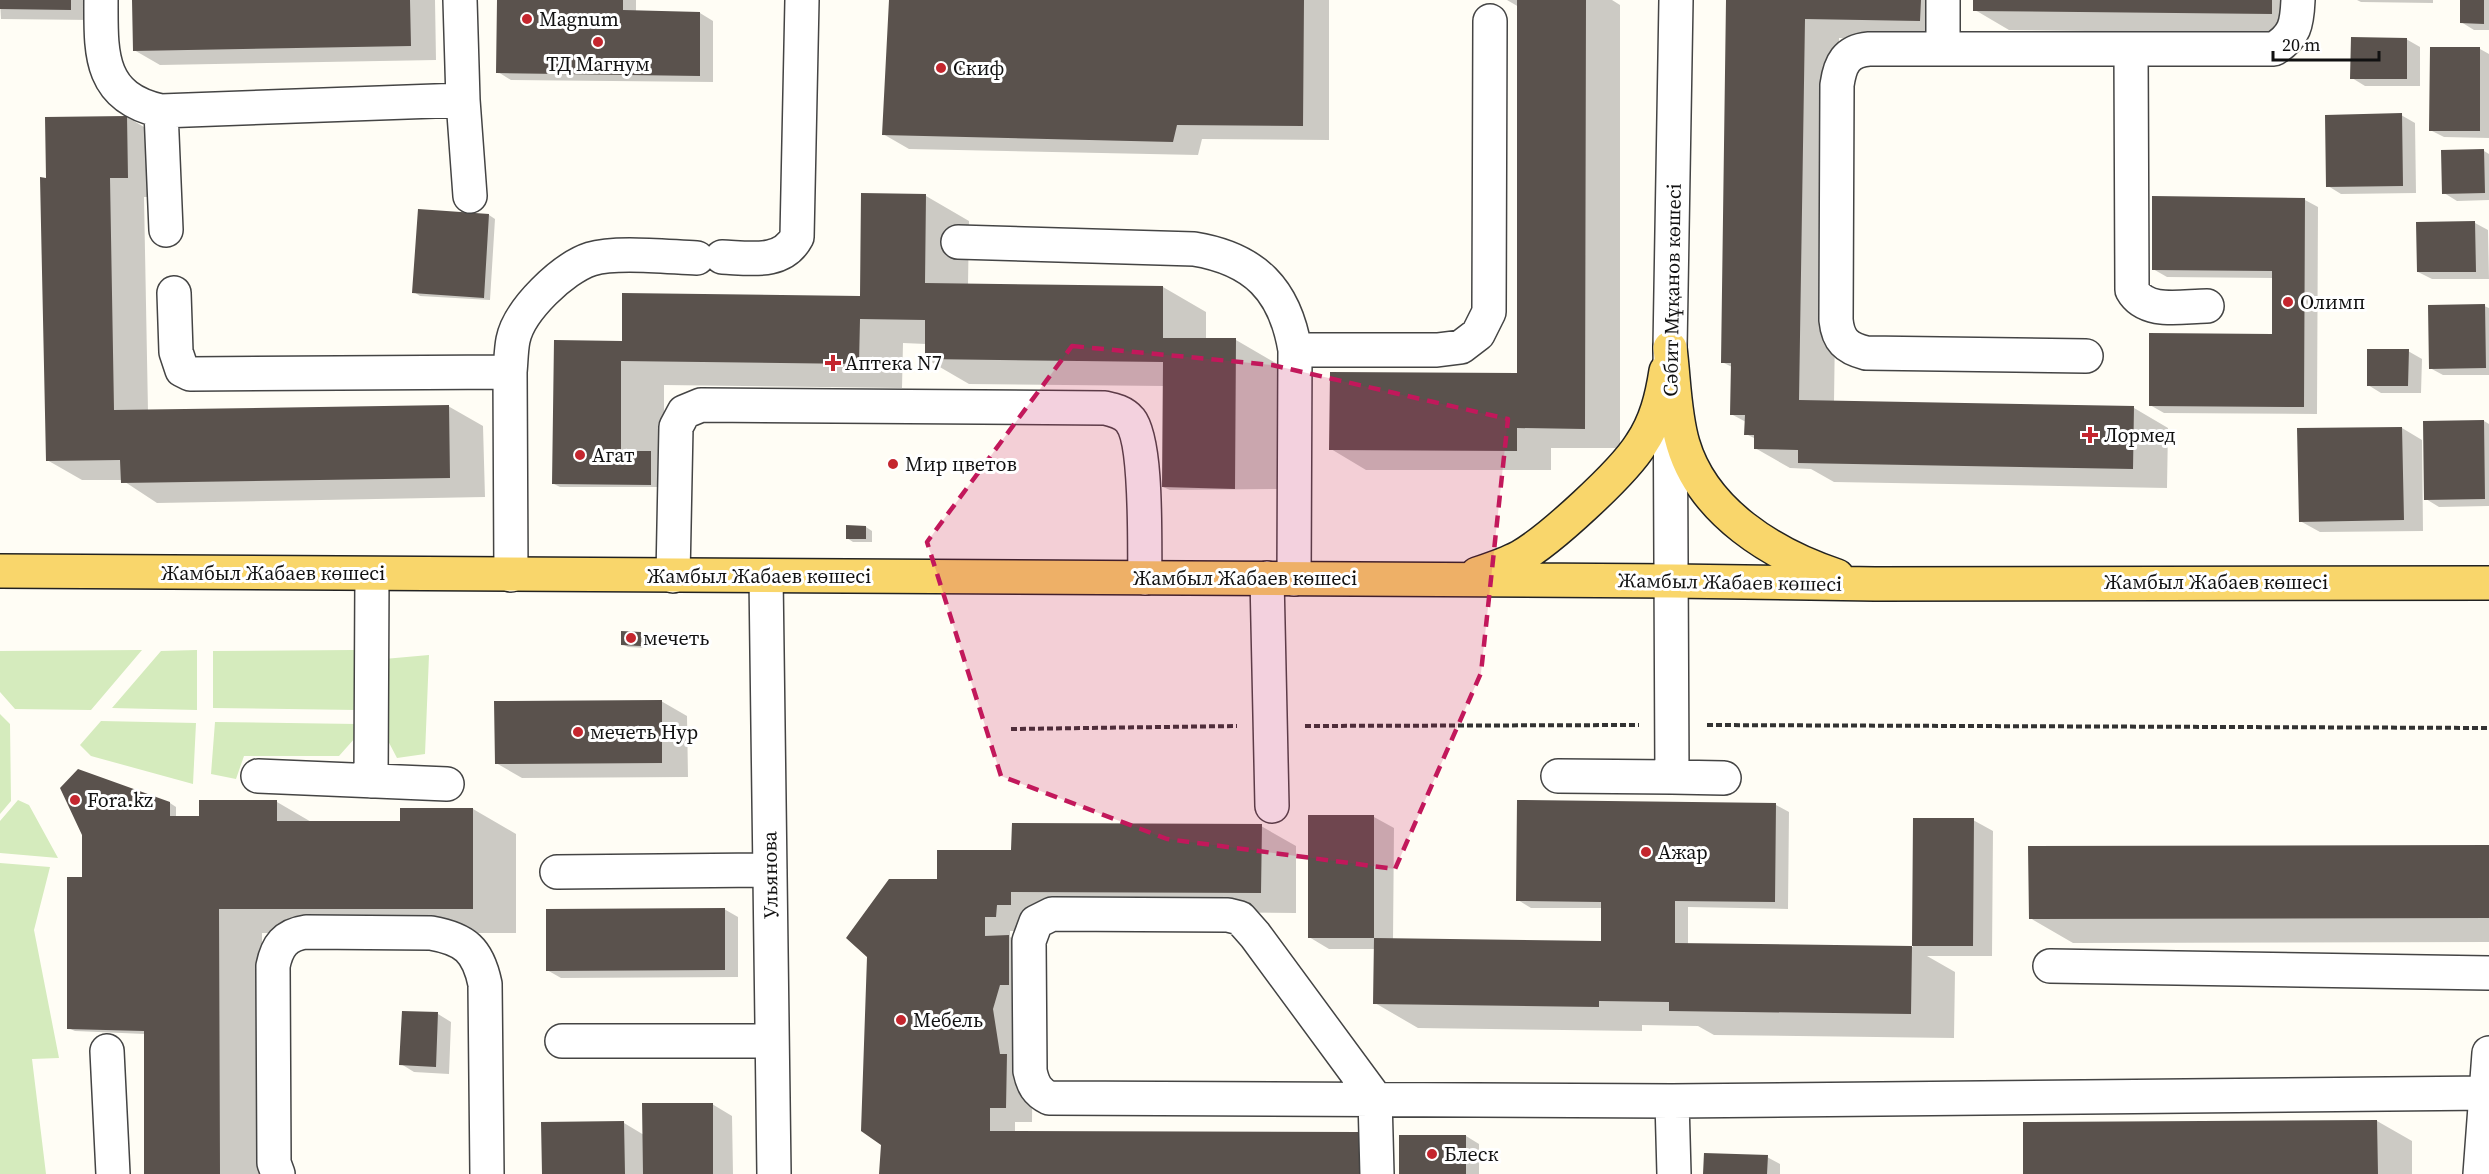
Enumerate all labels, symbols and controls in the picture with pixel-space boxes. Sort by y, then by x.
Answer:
place label: Magnum [539,5,619,33]
marker: Magnum [520,12,534,26]
scale bar [2273,24,2380,62]
text: 20 m [2282,32,2320,57]
marker: ТД Магнум [591,35,605,49]
place label: ТД Магнум [546,50,650,78]
place label: Скиф [953,54,1004,82]
marker: Скиф [934,61,948,75]
street label: Сәбит Мұқанов көшесі [1656,183,1688,397]
place label: Олимп [2300,288,2365,316]
marker: Олимп [2281,295,2295,309]
place label: Аптека N7 [845,349,942,377]
marker: Аптека N7 [826,356,840,370]
place label: Лормед [2104,421,2176,449]
marker: Лормед [2081,426,2099,444]
place label: Агат [592,441,635,469]
marker: Агат [573,448,587,462]
place label: Мир цветов [905,450,1017,478]
marker: Мир цветов [886,457,900,471]
street label: Жамбыл Жабаев көшесі [161,559,385,587]
street label: Жамбыл Жабаев көшесі [647,562,871,590]
street label: Жамбыл Жабаев көшесі [1133,564,1357,592]
street label: Жамбыл Жабаев көшесі [1618,566,1842,598]
street label: Жамбыл Жабаев көшесі [2104,568,2328,596]
place label: мечеть [643,624,709,652]
marker: мечеть [624,631,638,645]
place label: мечеть Нур [590,718,698,746]
marker: мечеть Нур [571,725,585,739]
place label: Fora.kz [87,786,153,814]
marker: Fora.kz [68,793,82,807]
street label: Ульянова [755,830,785,919]
place label: Ажар [1658,838,1708,866]
marker: Ажар [1639,845,1653,859]
place label: Мебель [913,1006,983,1034]
marker: Мебель [894,1013,908,1027]
place label: Блеск [1444,1140,1499,1168]
marker: Блеск [1425,1147,1439,1161]

